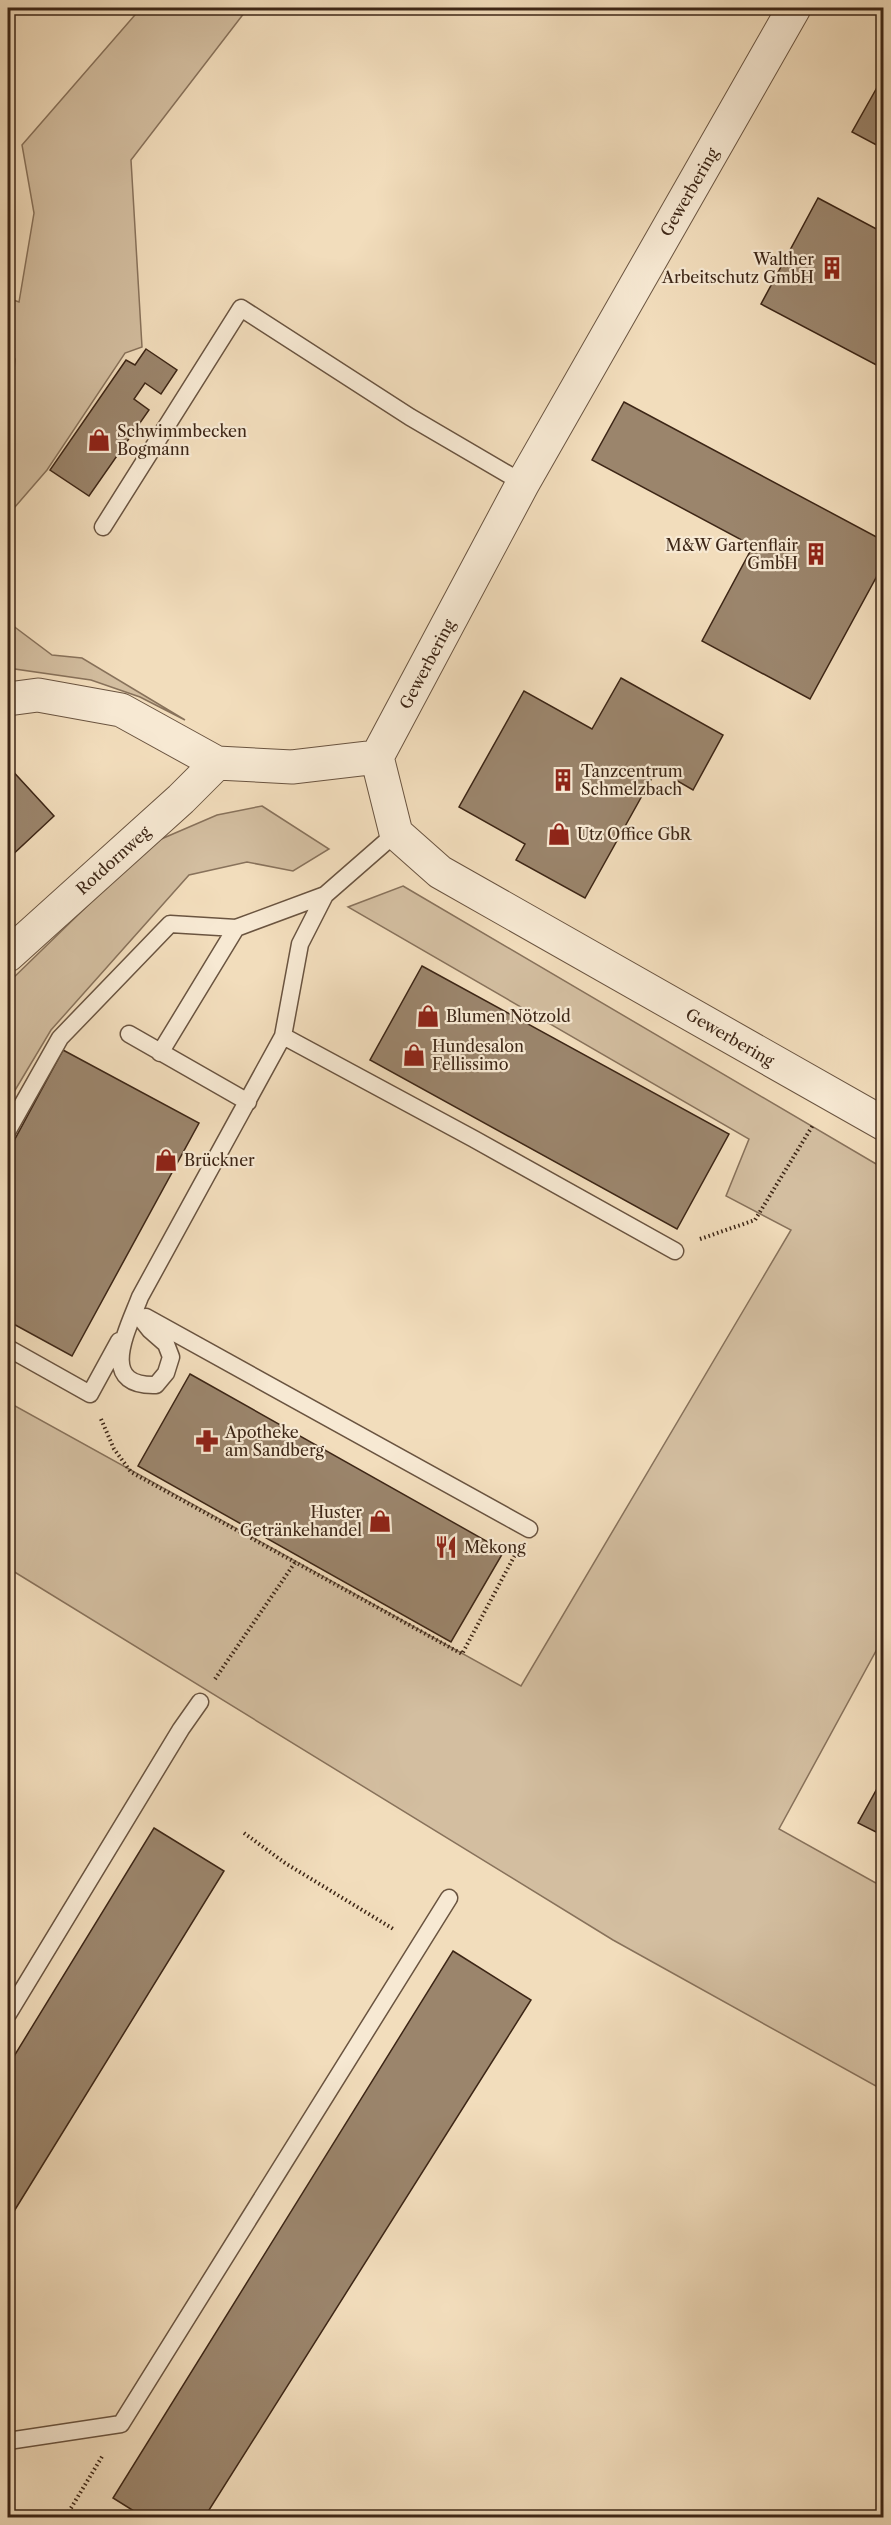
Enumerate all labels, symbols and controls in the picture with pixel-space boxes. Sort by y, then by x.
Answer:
street label: Gewerbering [656,144,723,240]
place label: Walther Arbeitschutz GmbH [661,249,814,287]
building icon: Walther Arbeitschutz GmbH [819,255,845,281]
place label: Schwimmbecken Bogmann [117,421,247,459]
shop icon: Schwimmbecken Bogmann [86,427,112,453]
place label: M&W Gartenflair GmbH [665,535,798,573]
building icon: M&W Gartenflair GmbH [803,541,829,567]
street label: Gewerbering [395,615,459,712]
place label: Tanzcentrum Schmelzbach [581,761,683,799]
building icon: Tanzcentrum Schmelzbach [550,767,576,793]
street label: Rotdornweg [72,821,155,899]
shop icon: Utz Office GbR [546,821,572,847]
place label: Utz Office GbR [577,824,693,844]
shop icon: Blumen Nötzold [415,1003,441,1029]
street label: Gewerbering [682,1004,778,1071]
place label: Blumen Nötzold [446,1006,571,1026]
place label: Hundesalon Fellissimo [432,1036,524,1074]
shop icon: Hundesalon Fellissimo [401,1042,427,1068]
shop icon: Brückner [153,1147,179,1173]
place label: Brückner [184,1150,255,1170]
place label: Apotheke am Sandberg [224,1422,325,1460]
pharmacy icon: Apotheke am Sandberg [194,1428,220,1454]
place label: Huster Getränkehandel [240,1502,362,1540]
shop icon: Huster Getränkehandel [367,1508,393,1534]
restaurant icon: Mekong [433,1534,459,1560]
place label: Mekong [464,1537,526,1557]

